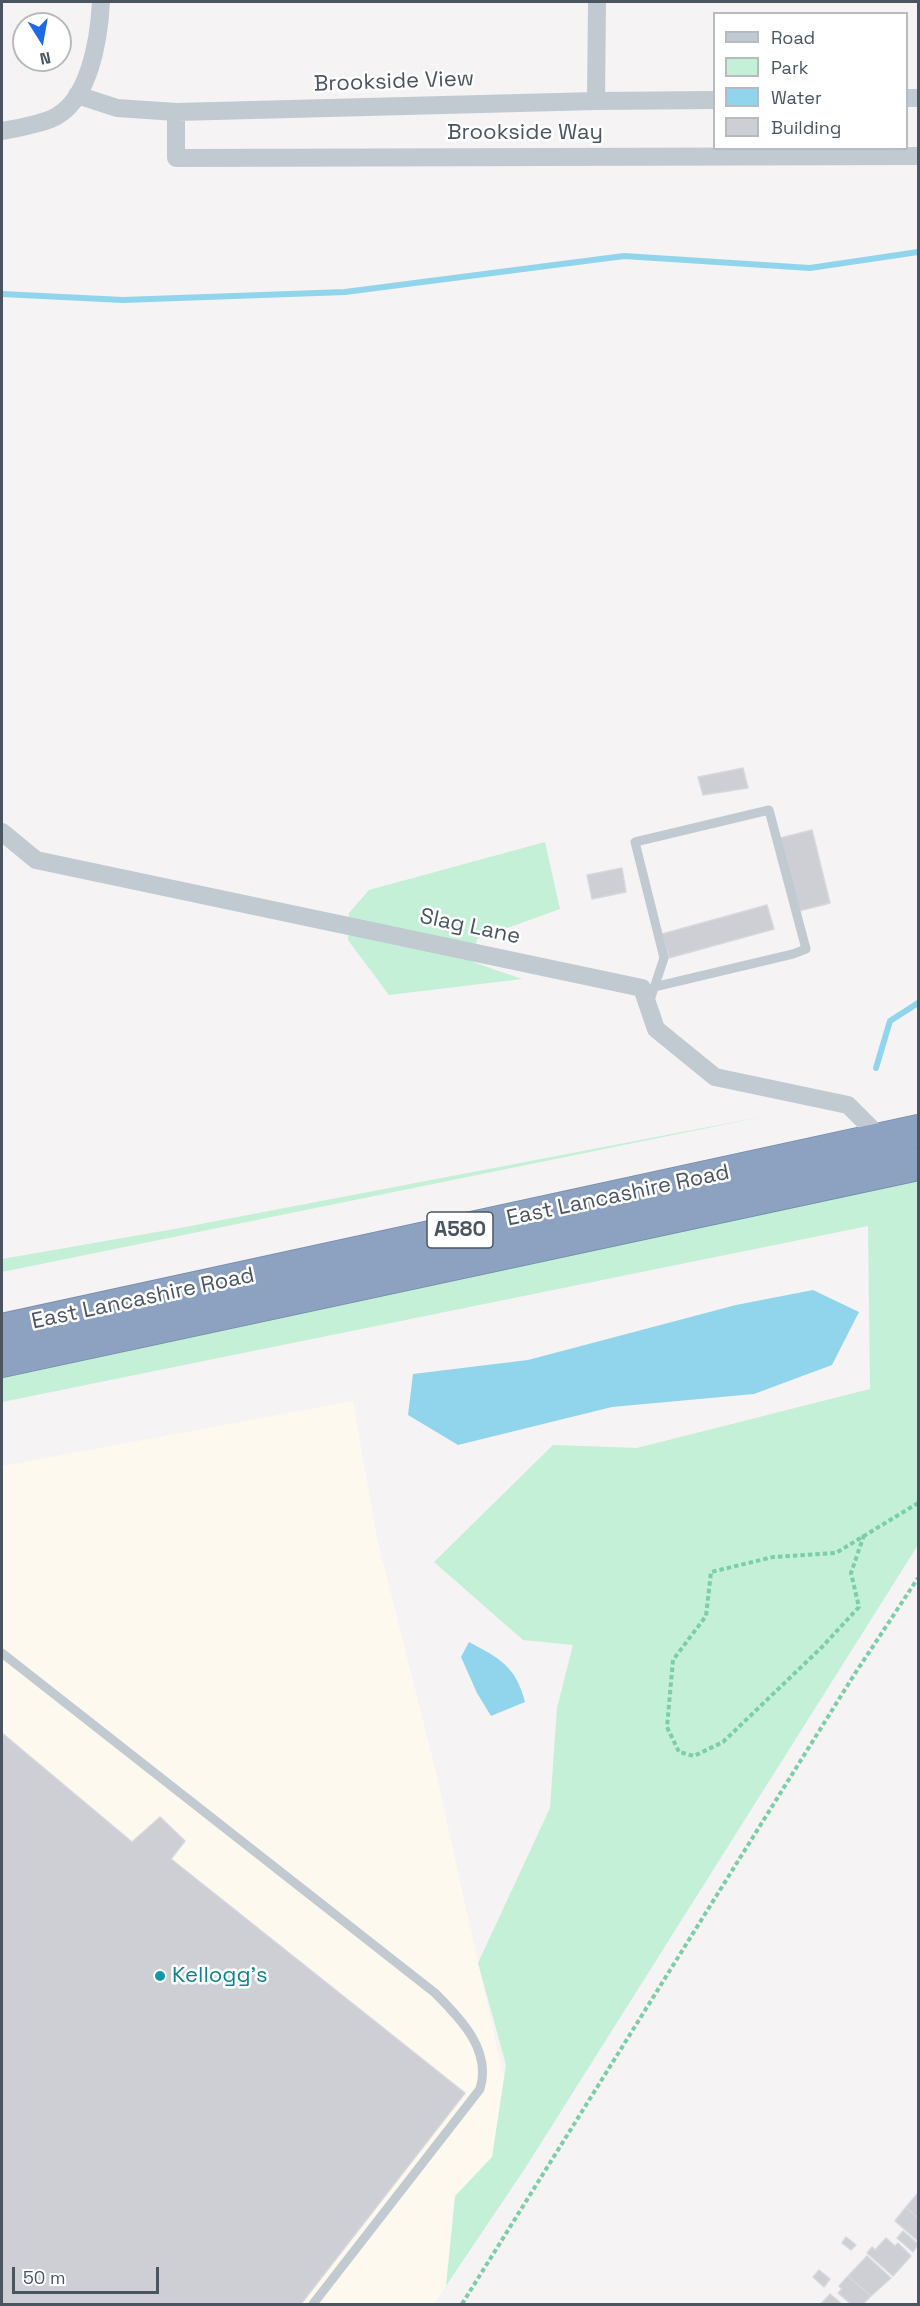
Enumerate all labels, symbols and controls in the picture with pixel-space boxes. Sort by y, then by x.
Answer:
north arrow [12,12,72,72]
legend [713,12,908,150]
text: Road [771,26,815,49]
text: N [38,47,52,70]
text: Park [771,56,808,79]
street label: Brookside View [313,66,475,98]
text: Water [771,86,822,109]
text: Building [771,116,841,139]
street label: Brookside Way [447,120,603,146]
street label: Slag Lane [417,903,523,951]
street label: East Lancashire Road [504,1159,732,1233]
road number: A580 [427,1212,493,1248]
street label: East Lancashire Road [29,1262,257,1336]
place label: Kellogg's [172,1963,268,1989]
marker: Kellogg's [153,1969,167,1983]
scale bar [15,2255,162,2293]
text: 50 m [23,2266,65,2289]

